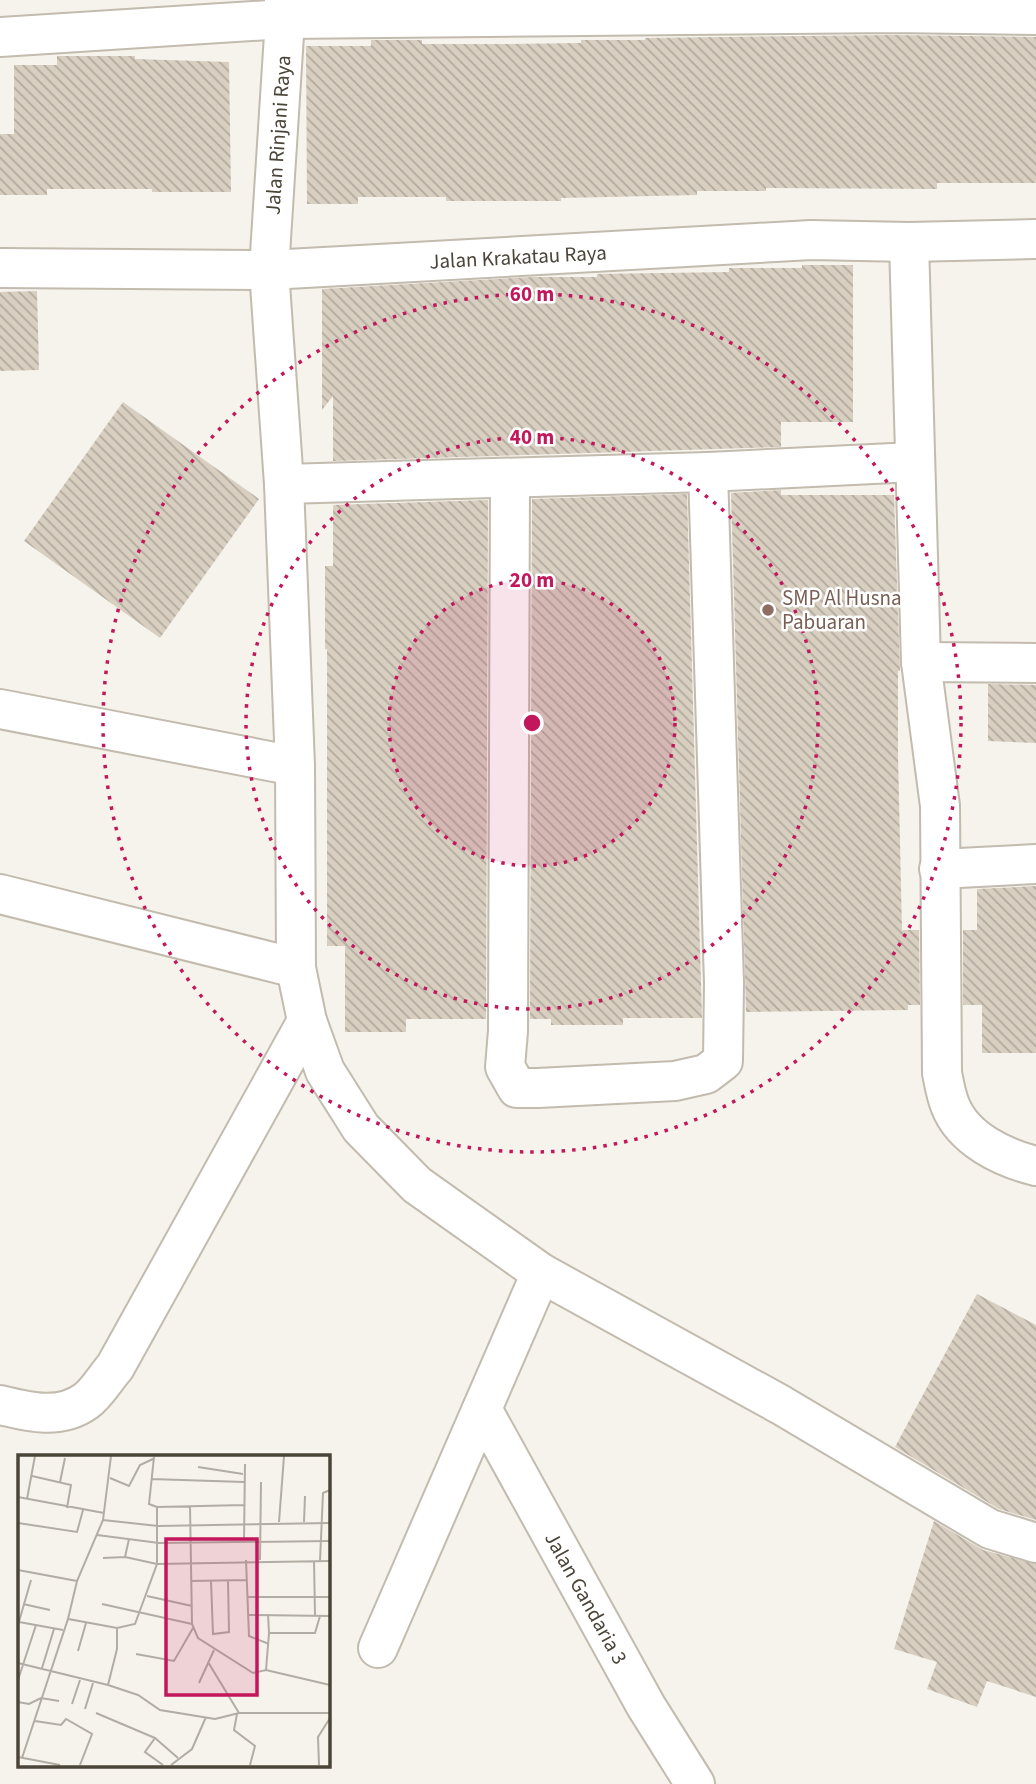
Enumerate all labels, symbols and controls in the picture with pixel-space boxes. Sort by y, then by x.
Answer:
street label: Jalan Rinjani Raya [257,54,299,216]
street label: Jalan Krakatau Raya [429,237,607,277]
text: 60 m [510,279,554,309]
text: 40 m [510,422,554,452]
text: 20 m [510,565,554,595]
place label: SMP Al Husna Pabuaran [782,583,902,637]
marker: SMP Al Husna Pabuaran [760,602,776,618]
centre of rings [520,711,544,735]
inset map [18,1455,329,1766]
street label: Jalan Gandaria 3 [537,1526,635,1670]

